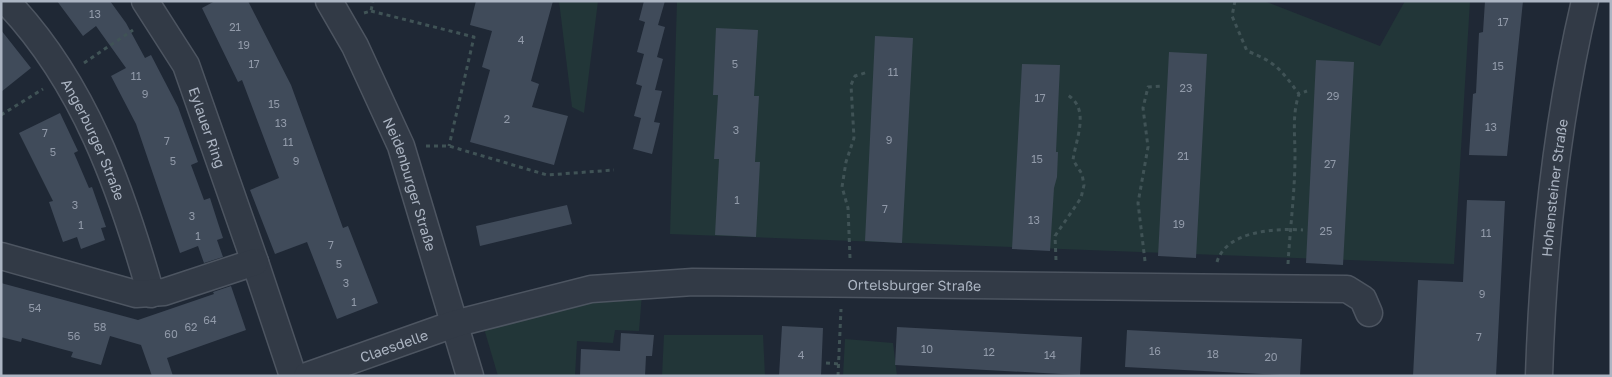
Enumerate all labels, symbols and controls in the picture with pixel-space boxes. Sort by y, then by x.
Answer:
house number: 13 [89,7,101,20]
house number: 17 [1497,15,1509,28]
house number: 21 [229,20,241,33]
house number: 4 [518,33,525,46]
house number: 19 [238,38,250,51]
house number: 17 [248,57,260,70]
house number: 5 [732,57,738,70]
house number: 15 [1492,59,1504,72]
house number: 11 [888,65,898,78]
house number: 11 [131,69,141,82]
street label: Angerburger Straße [58,75,129,202]
house number: 23 [1180,81,1192,94]
street label: Eylauer Ring [186,84,230,170]
house number: 9 [142,87,148,100]
house number: 29 [1326,89,1340,102]
house number: 17 [1034,91,1046,104]
house number: 15 [268,97,280,110]
house number: 2 [504,112,510,125]
street label: Neidenburger Straße [380,114,440,253]
house number: 13 [275,116,287,129]
street label: Hohensteiner Straße [1537,117,1570,257]
house number: 13 [1485,120,1497,133]
house number: 3 [733,123,739,136]
house number: 7 [42,126,48,139]
house number: 9 [886,133,892,146]
house number: 7 [164,134,170,147]
house number: 11 [283,135,293,148]
house number: 5 [50,145,56,158]
house number: 21 [1177,149,1189,162]
house number: 15 [1031,152,1043,165]
house number: 5 [170,154,176,167]
house number: 9 [293,154,299,167]
house number: 27 [1324,157,1336,170]
house number: 1 [734,193,740,206]
house number: 3 [72,198,78,211]
house number: 7 [882,202,888,215]
house number: 3 [189,209,195,222]
house number: 13 [1028,213,1040,226]
house number: 19 [1173,217,1185,230]
house number: 1 [78,218,84,231]
house number: 25 [1320,224,1332,237]
house number: 11 [1481,226,1491,239]
house number: 1 [195,229,201,242]
house number: 7 [328,238,334,251]
house number: 5 [336,257,342,270]
street label: Ortelsburger Straße [847,275,981,294]
house number: 3 [343,276,349,289]
house number: 9 [1479,287,1485,300]
house number: 1 [351,295,357,308]
house number: 54 [28,301,42,314]
house number: 64 [203,313,217,326]
house number: 58 [93,320,107,333]
house number: 62 [184,320,198,333]
street label: Claesdelle [357,325,430,365]
house number: 60 [164,327,178,340]
house number: 56 [67,329,81,342]
house number: 7 [1476,330,1482,343]
house number: 10 [921,342,933,355]
house number: 16 [1149,344,1161,357]
house number: 12 [983,345,995,358]
house number: 18 [1207,347,1219,360]
house number: 4 [798,348,805,361]
house number: 14 [1044,348,1056,361]
house number: 20 [1264,350,1278,363]

